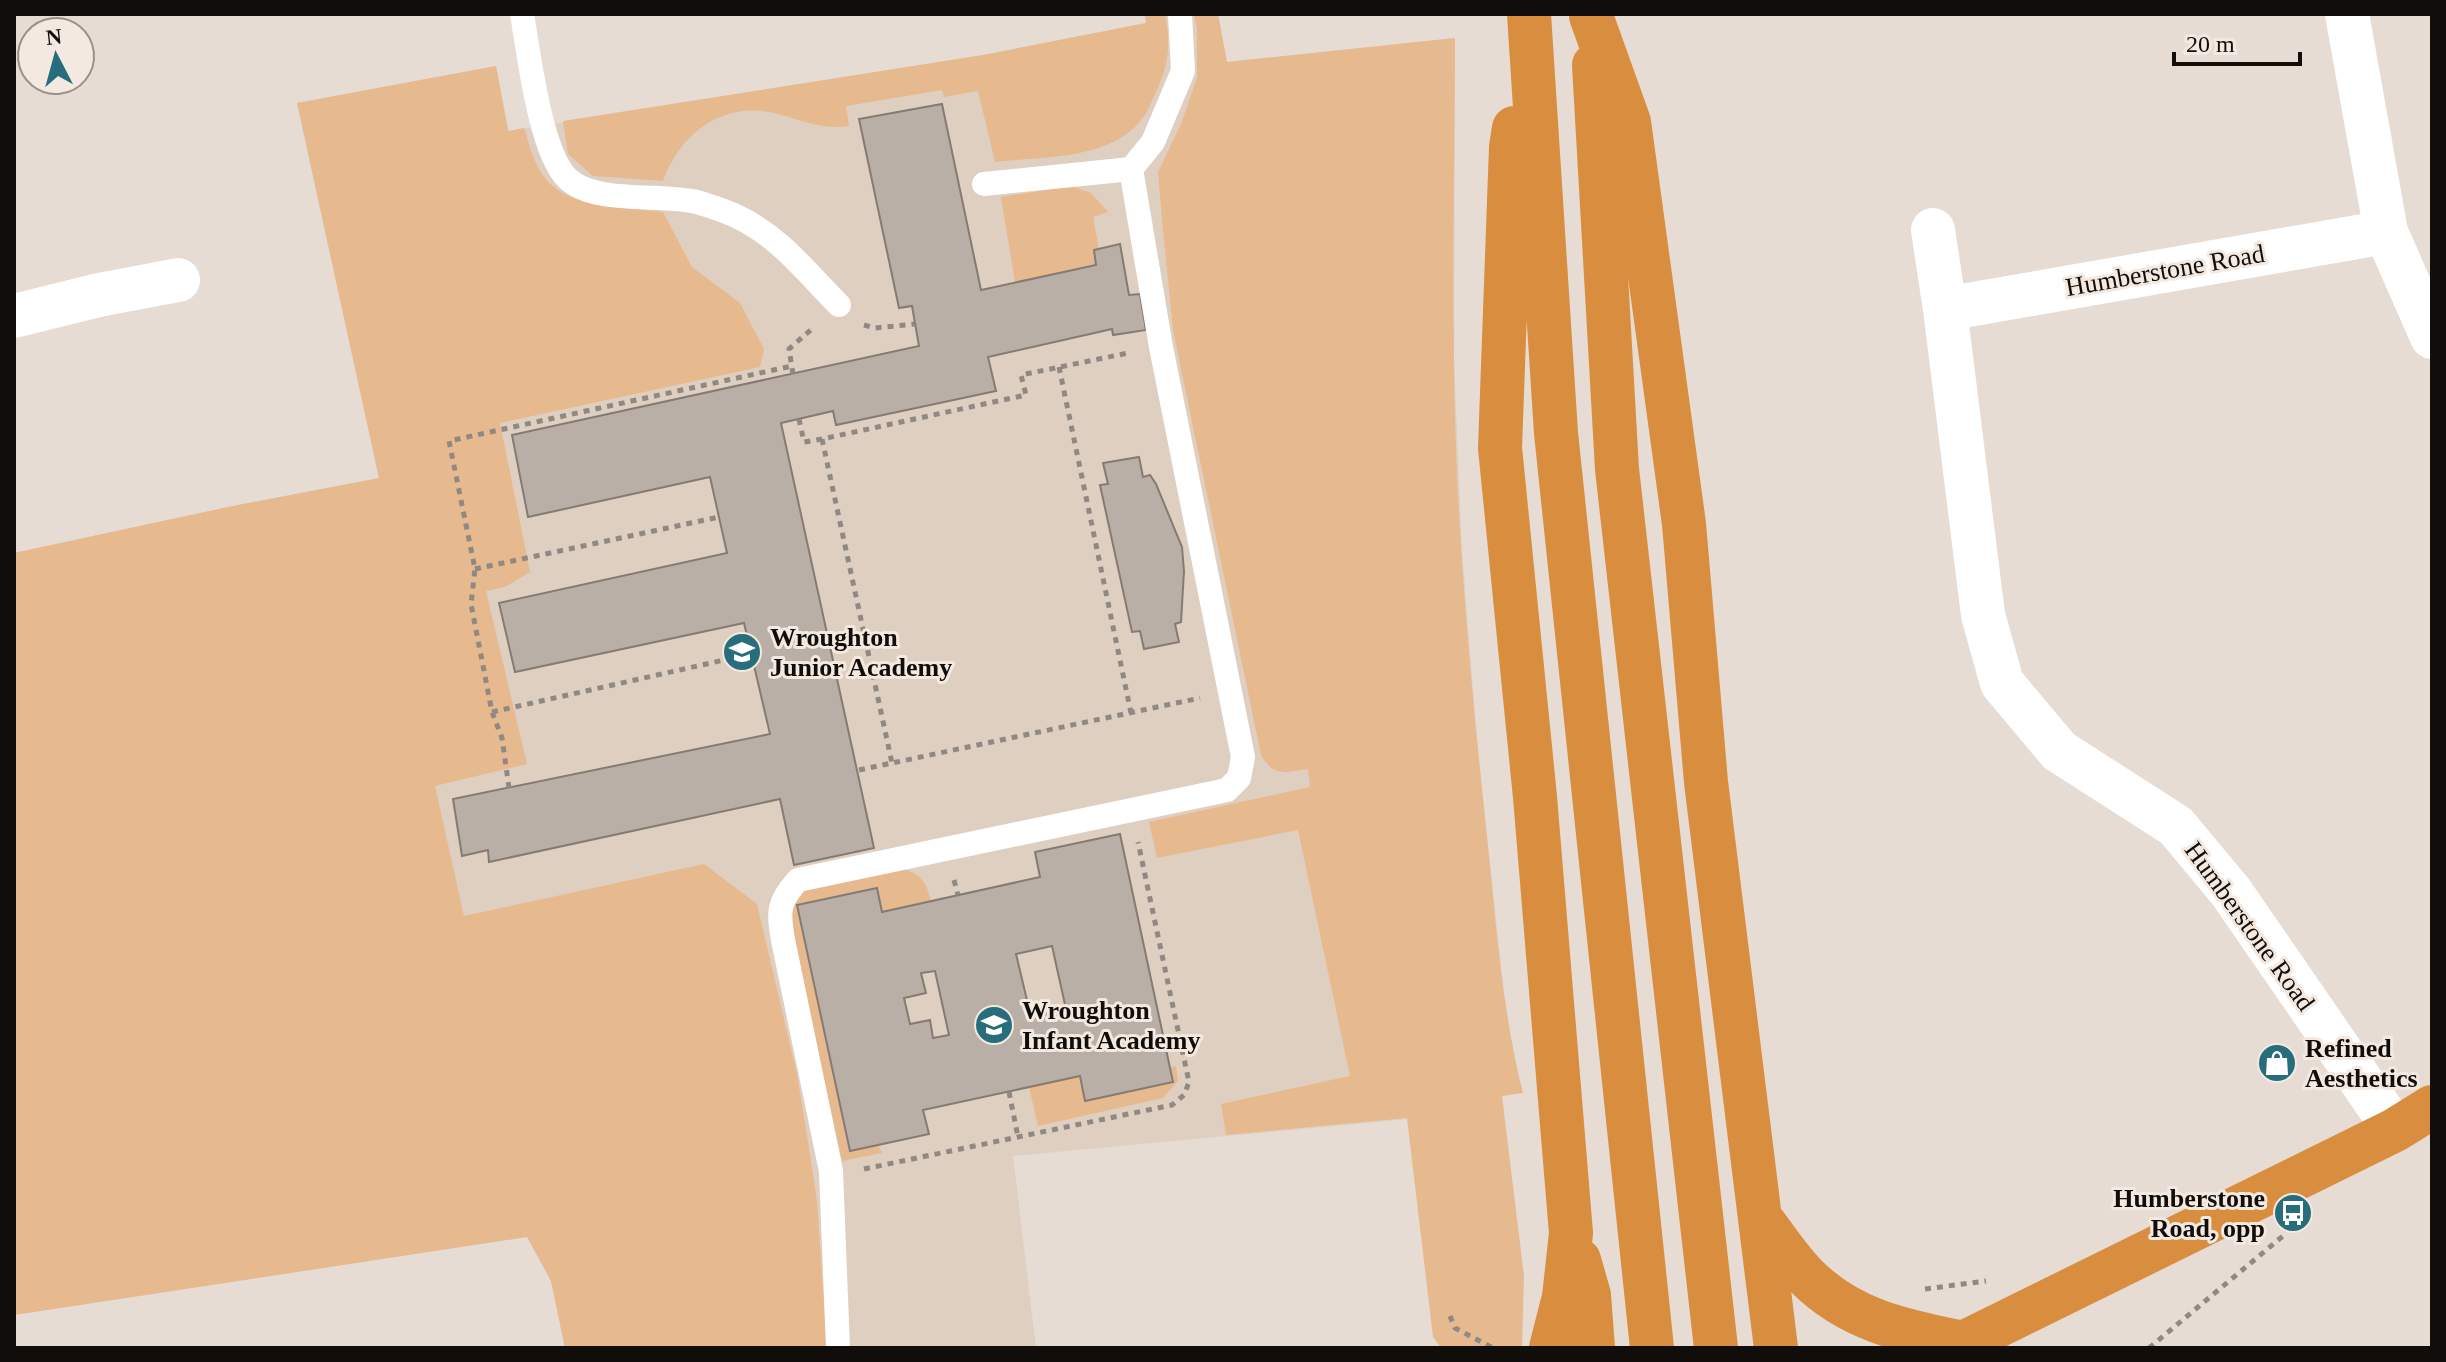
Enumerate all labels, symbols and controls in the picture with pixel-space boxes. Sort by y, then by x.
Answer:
north arrow [16,16,96,96]
scale bar [2174,16,2300,66]
text: N [45,23,63,50]
text: 20 m [2186,31,2235,57]
street label: Humberstone Road [2063,239,2267,302]
place label: Wroughton Junior Academy [770,623,952,682]
school or university icon: Wroughton Junior Academy [721,631,763,673]
street label: Humberstone Road [2179,836,2321,1016]
place label: Wroughton Infant Academy [1022,996,1200,1055]
school or university icon: Wroughton Infant Academy [973,1004,1015,1046]
place label: Refined Aesthetics [2305,1034,2418,1093]
shop icon: Refined Aesthetics [2256,1042,2298,1084]
place label: Humberstone Road, opp [2113,1184,2265,1243]
bus stop icon: Humberstone Road, opp [2272,1192,2314,1234]

